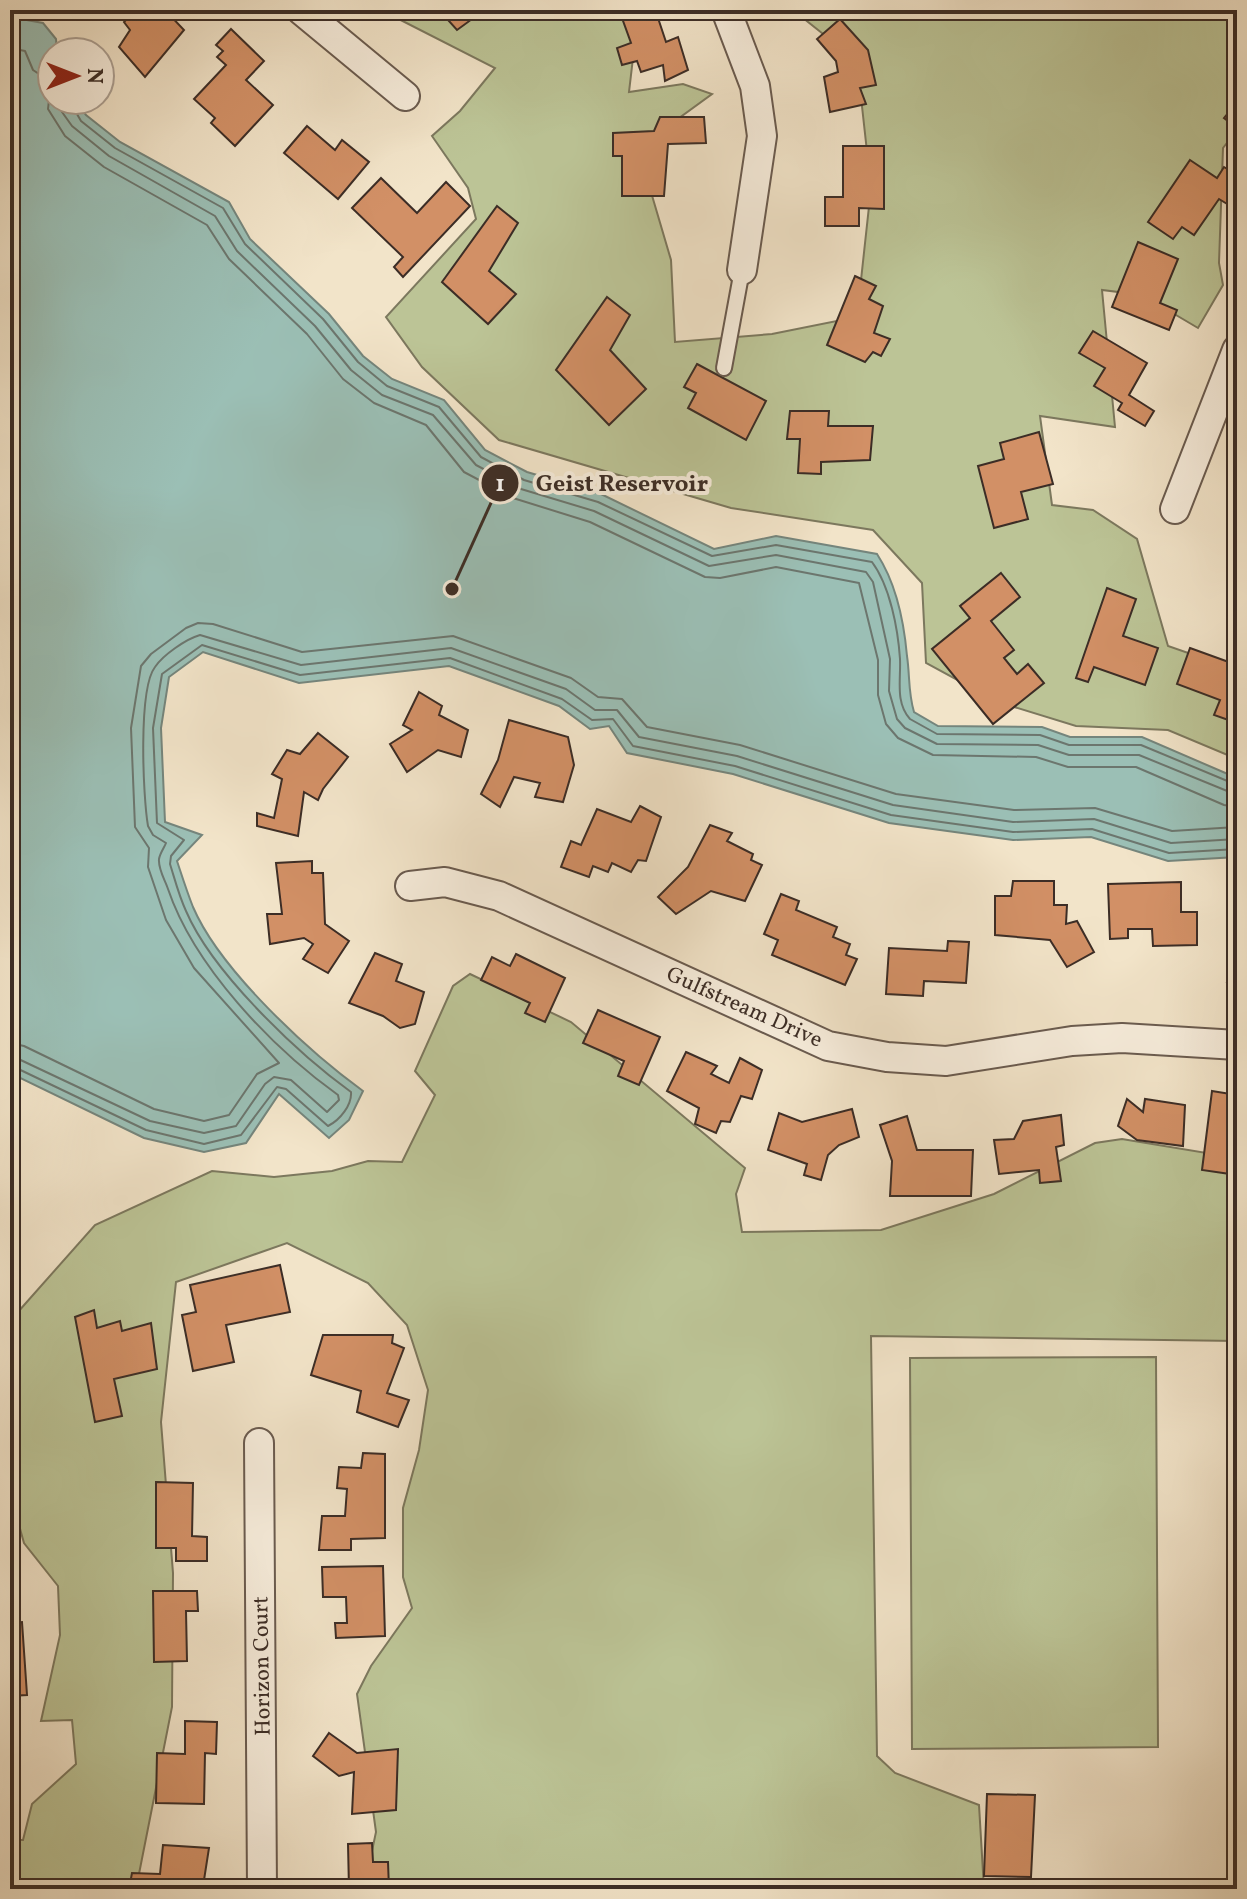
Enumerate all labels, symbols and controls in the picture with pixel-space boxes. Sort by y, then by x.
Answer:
north arrow [36,36,116,116]
text: N [78,68,109,84]
callout: Geist Reservoir [480,459,724,507]
text: 1 [495,468,505,502]
text: Geist Reservoir [536,468,708,502]
street label: Gulfstream Drive [661,960,827,1056]
street label: Horizon Court [246,1596,280,1736]

